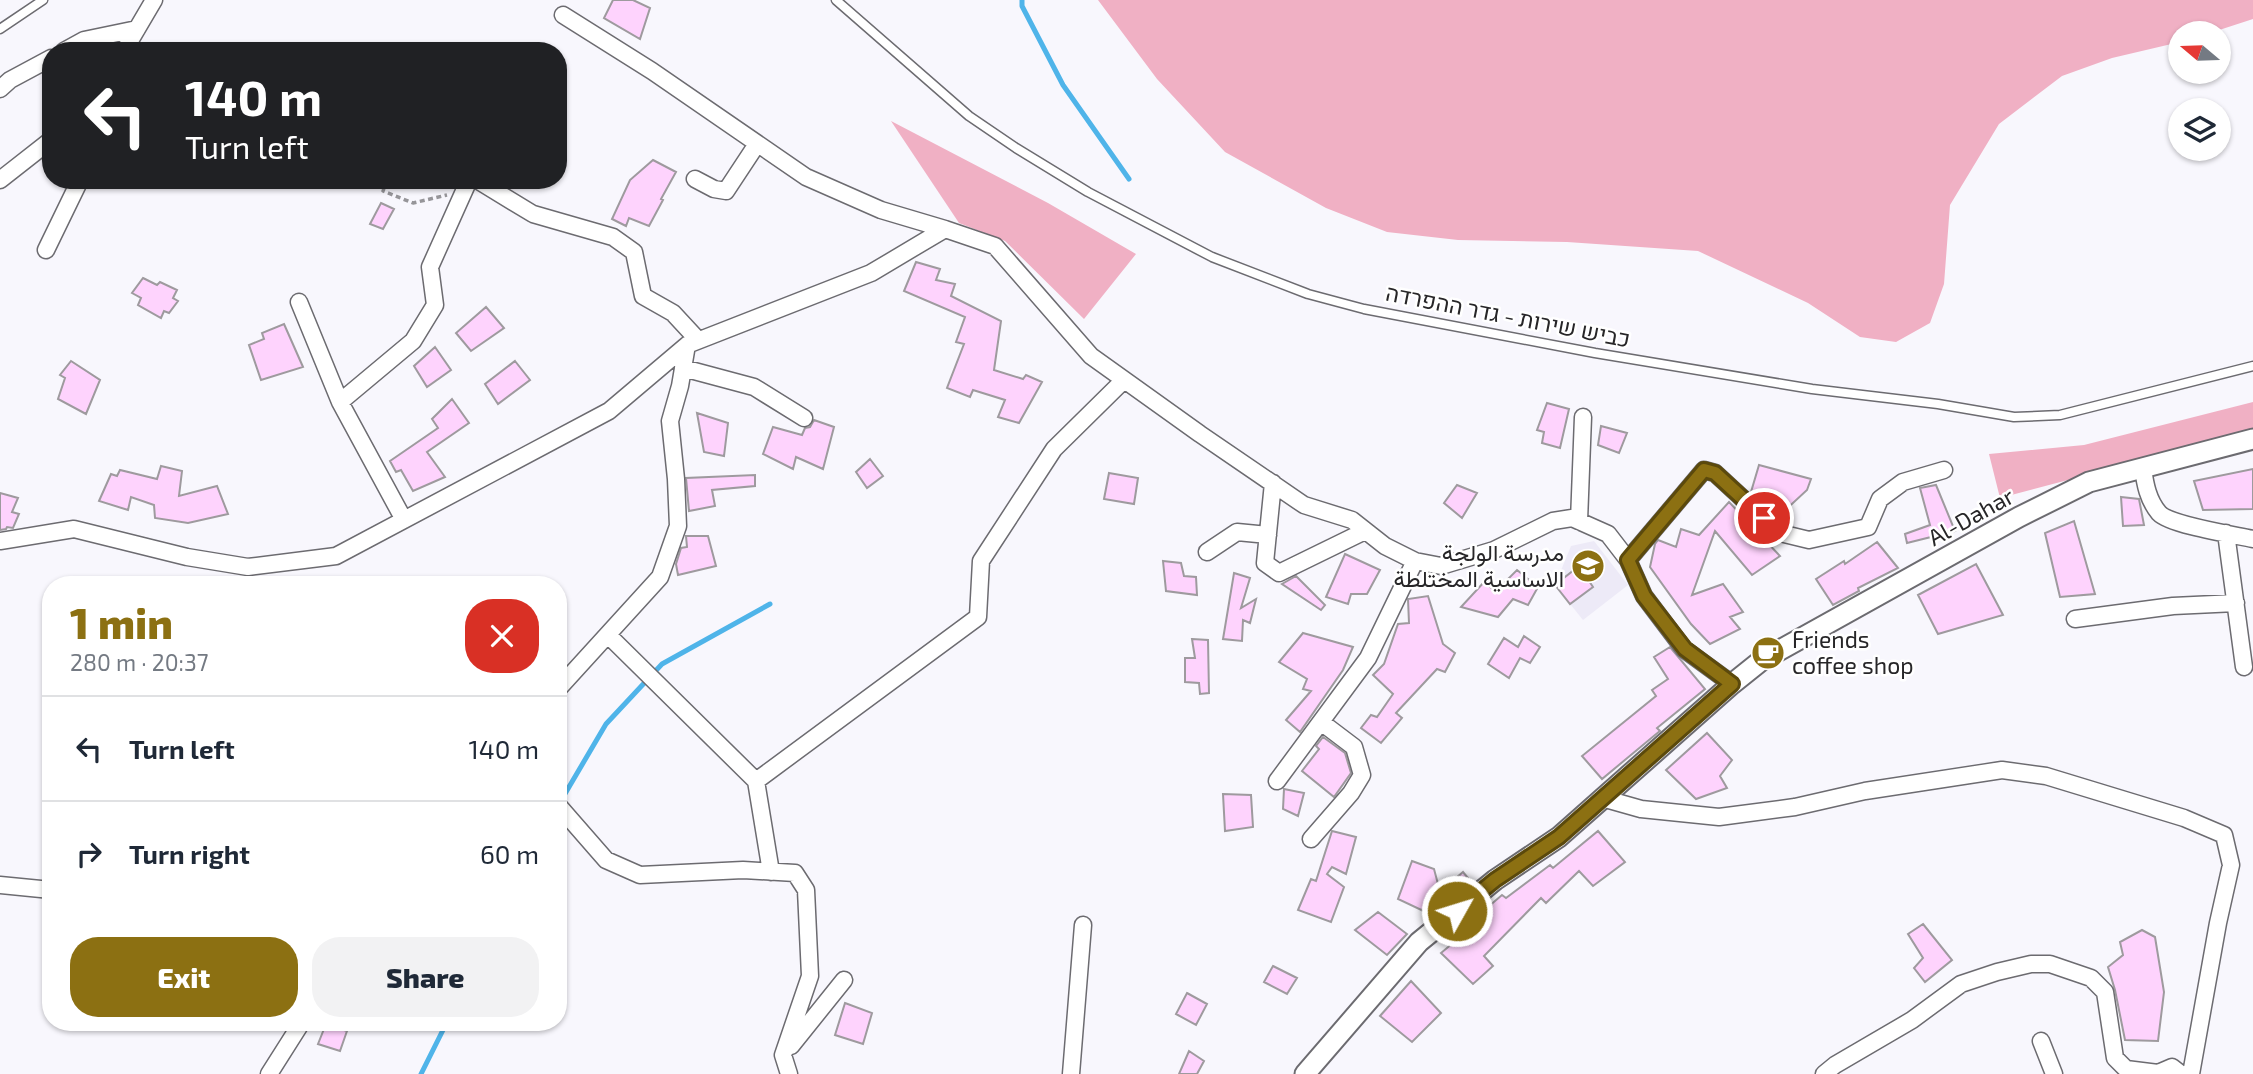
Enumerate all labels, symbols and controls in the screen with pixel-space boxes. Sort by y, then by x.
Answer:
north arrow [2168,21,2231,84]
map controls [2168,21,2231,161]
text: 140 m [185,67,322,126]
icon: left [70,70,161,161]
button: layers [2168,98,2231,161]
text: Turn left [185,127,309,165]
street label: כביש שירות - גדר ההפרדה [1384,278,1633,352]
street label: Al-Dahar [1923,481,2018,551]
pin [1734,488,1794,548]
icon: arrive [1745,499,1783,537]
place label: مدرسة الولجة الاساسية المختلطة [1394,538,1564,592]
school or university icon: مدرسة الولجة الاساسية المختلطة [1569,547,1607,585]
text: 1 min [70,597,173,647]
button: close [465,599,539,673]
place label: Friends coffee shop [1792,625,1914,679]
cafe icon: Friends coffee shop [1749,634,1787,672]
text: 280 m · 20:37 [70,648,209,676]
icon: left [70,730,108,768]
text: Turn left [129,733,235,764]
text: 140 m [468,733,539,764]
icon: right [70,835,108,873]
text: Turn right [129,838,250,869]
text: 60 m [480,838,539,869]
position arrow [1420,874,1494,948]
button: Exit [70,937,298,1017]
button: Share [312,937,539,1017]

